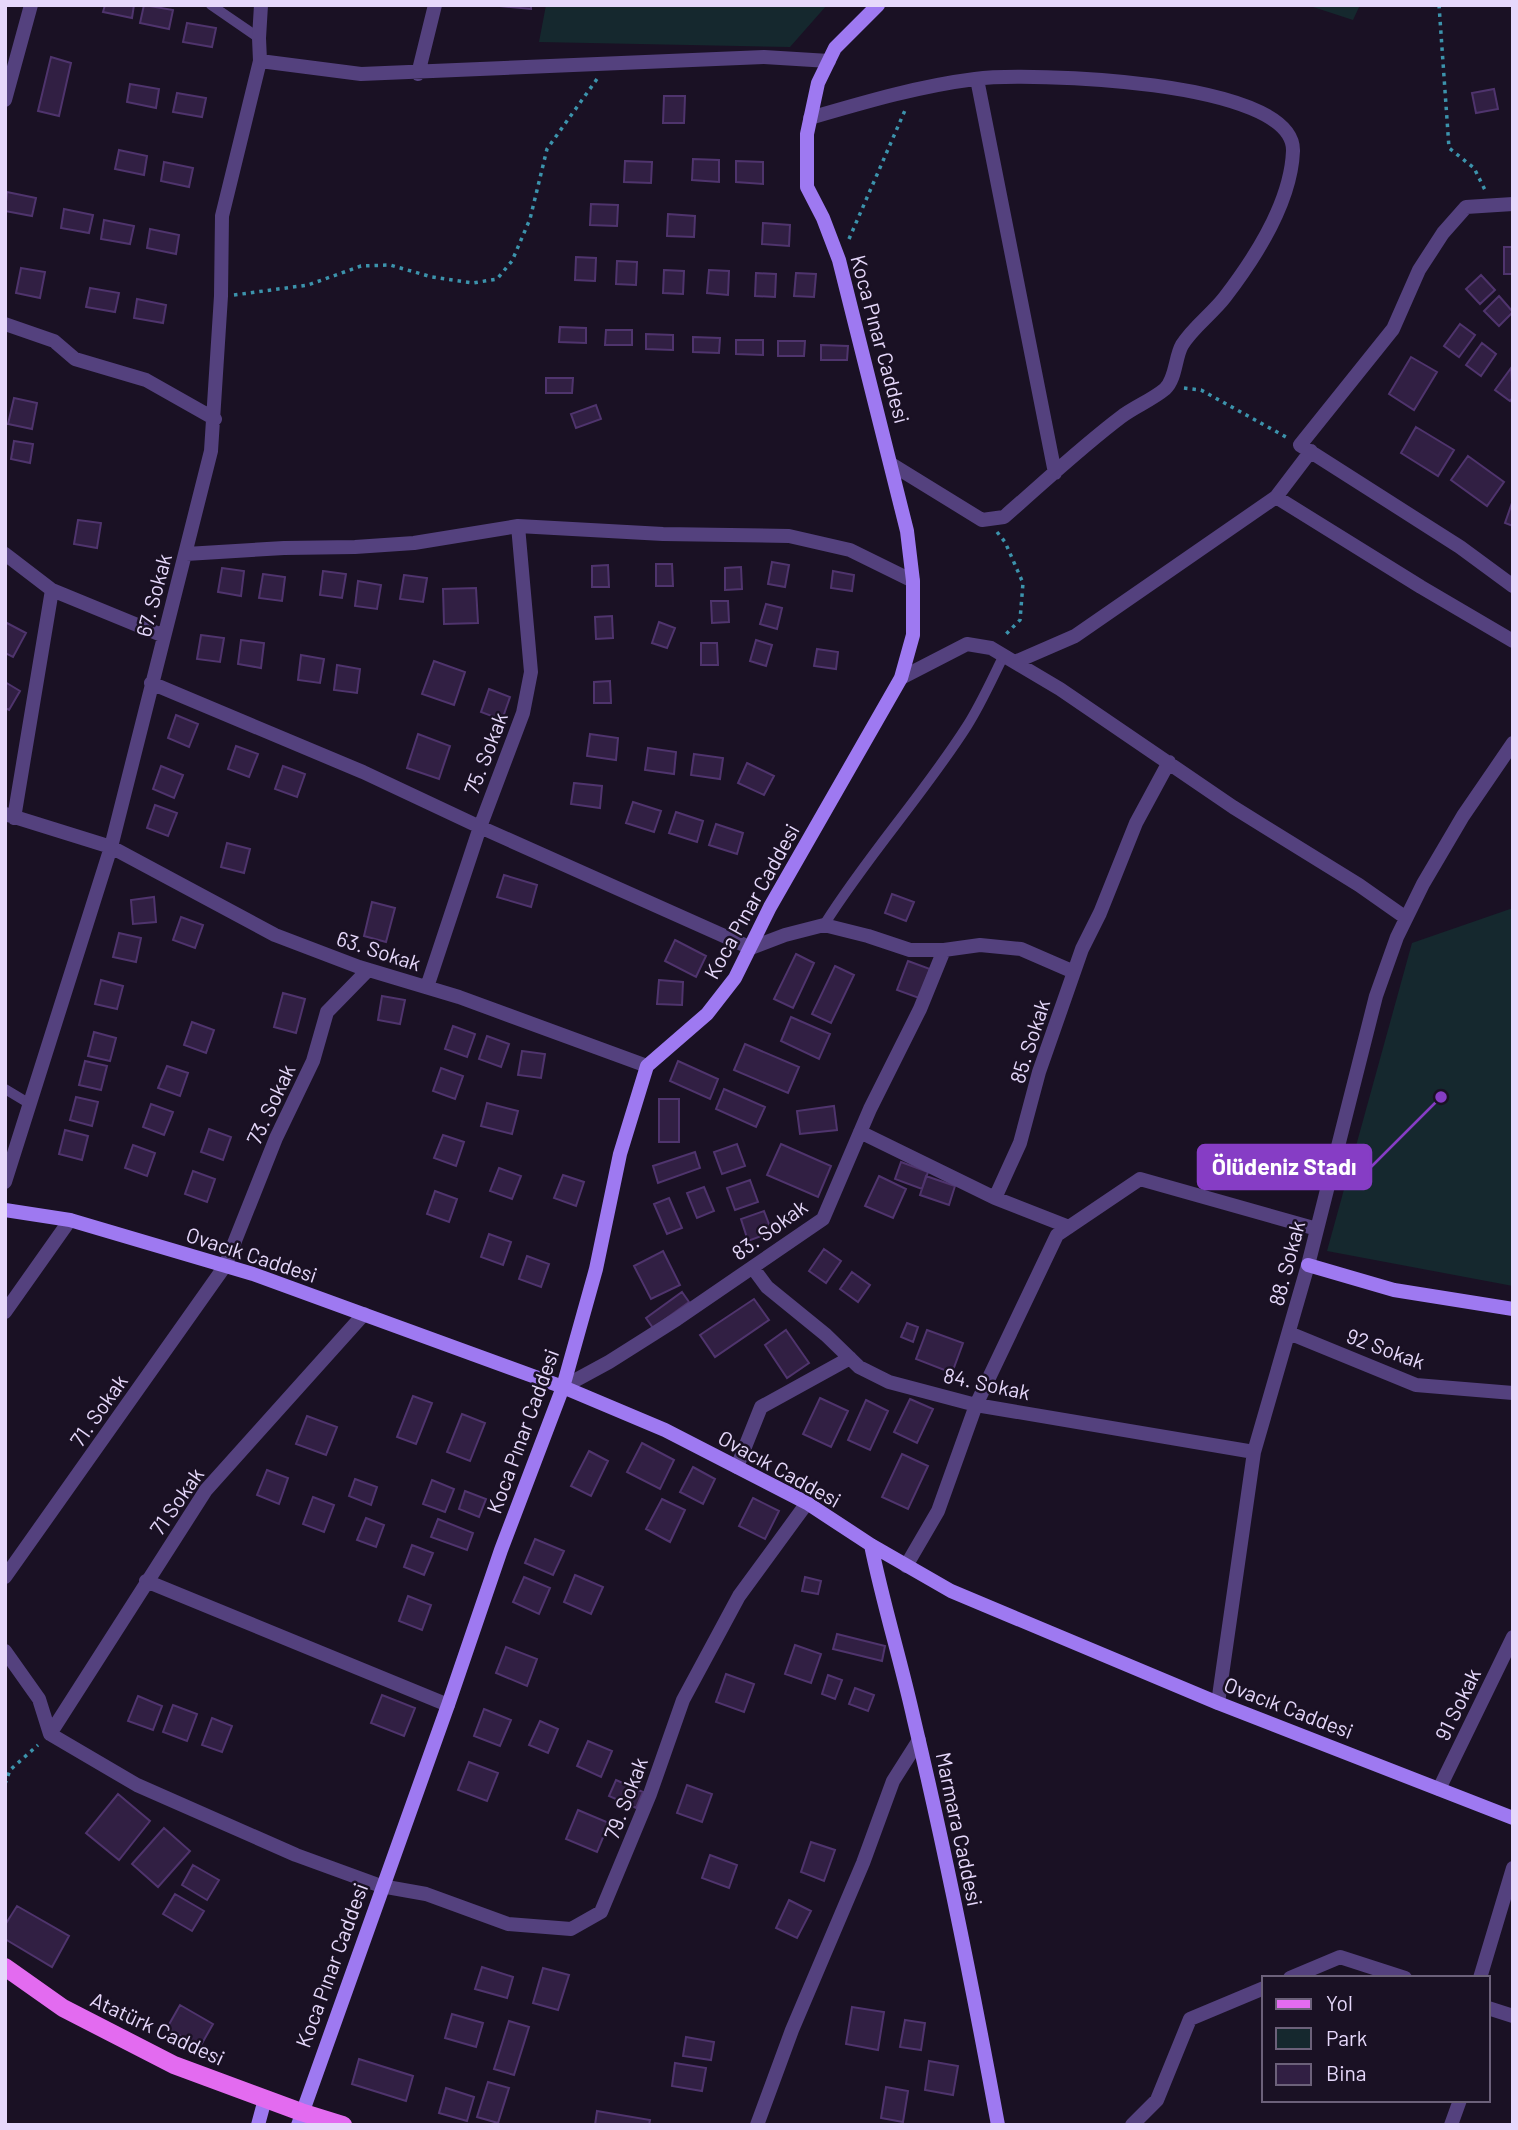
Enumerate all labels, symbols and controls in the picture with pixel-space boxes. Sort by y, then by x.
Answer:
street label: Koca Pınar Caddesi [846,252,916,426]
street label: 67. Sokak [130,551,176,639]
street label: 75. Sokak [458,708,512,798]
street label: Koca Pınar Caddesi [698,819,804,983]
street label: 63. Sokak [334,925,424,975]
street label: 85. Sokak [1004,996,1054,1086]
street label: 73. Sokak [240,1060,300,1148]
callout: Ölüdeniz Stadı [1198,1145,1371,1189]
text: Ölüdeniz Stadı [1212,1152,1356,1180]
street label: 83. Sokak [726,1193,812,1265]
street label: 88. Sokak [1263,1218,1309,1308]
street label: Ovacık Caddesi [183,1221,321,1287]
street label: 92 Sokak [1343,1322,1429,1374]
street label: Koca Pınar Caddesi [481,1345,563,1517]
street label: 84. Sokak [941,1362,1033,1404]
street label: 71. Sokak [64,1369,132,1451]
street label: Ovacık Caddesi [714,1424,846,1512]
street label: 71 Sokak [144,1462,208,1540]
street label: 91 Sokak [1429,1664,1485,1744]
street label: Ovacık Caddesi [1221,1671,1357,1743]
street label: Marmara Caddesi [931,1750,989,1908]
street label: 79. Sokak [598,1753,652,1843]
street label: Koca Pınar Caddesi [290,1879,372,2051]
legend [1262,1976,1490,2102]
street label: Atatürk Caddesi [87,1986,229,2070]
text: Yol [1326,1990,1353,2015]
text: Park [1326,2025,1367,2050]
text: Bina [1326,2060,1367,2085]

